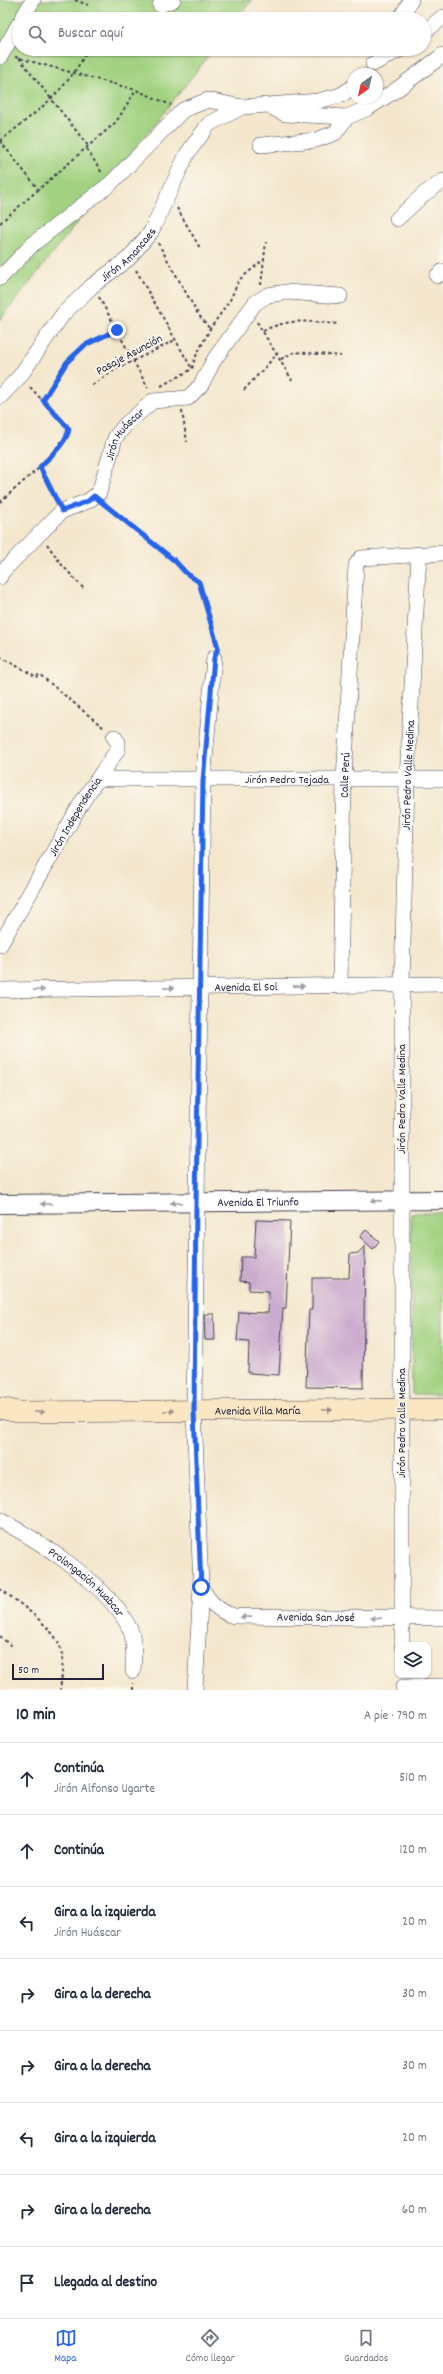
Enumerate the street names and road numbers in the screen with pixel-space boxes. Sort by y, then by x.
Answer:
street label: Jirón Amancaes [98,226,162,286]
street label: Pasaje Asunción [93,330,166,380]
street label: Jirón Huáscar [102,404,149,463]
street label: Jirón Pedro Valle Medina [399,719,420,830]
street label: Calle Perú [337,752,356,798]
street label: Jirón Pedro Tejada [245,772,329,789]
street label: Jirón Independencia [46,773,107,860]
street label: Avenida El Sol [214,979,278,997]
street label: Jirón Pedro Valle Medina [394,1044,411,1154]
street label: Avenida El Triunfo [217,1194,299,1212]
street label: Jirón Pedro Valle Medina [394,1368,411,1478]
street label: Avenida Villa María [215,1403,301,1421]
street label: Prolongación Huabcar [44,1544,128,1621]
street label: Avenida San José [277,1609,355,1627]

